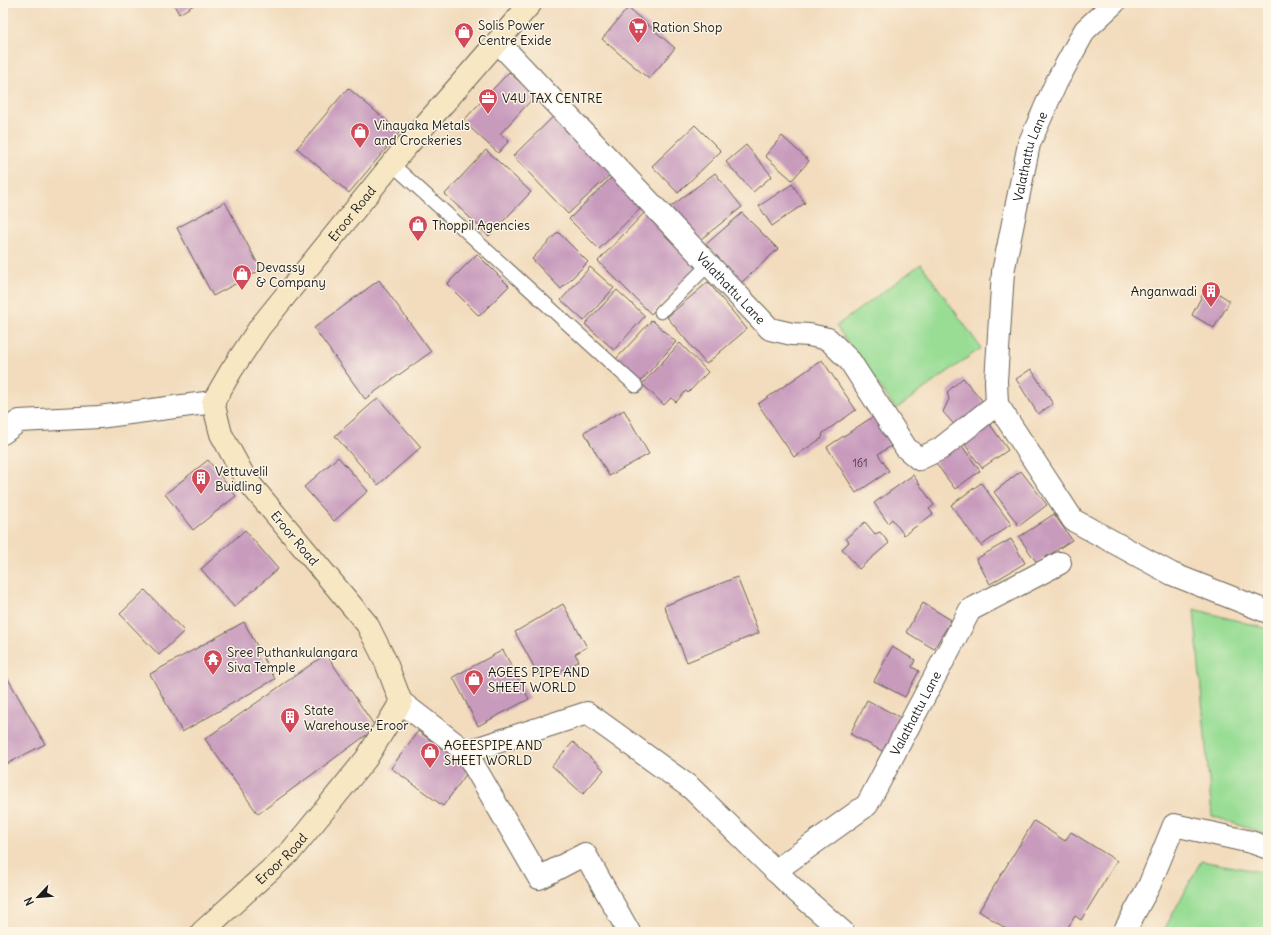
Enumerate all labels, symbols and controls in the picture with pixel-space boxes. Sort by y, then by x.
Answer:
supermarket icon: Ration Shop [627,16,649,44]
place label: Solis Power Centre Exide [478,17,551,49]
place label: Ration Shop [652,19,722,36]
shop icon: Solis Power Centre Exide [453,21,475,49]
office icon: V4U TAX CENTRE [477,87,499,115]
place label: V4U TAX CENTRE [502,90,603,107]
street label: Valathattu Lane [1010,109,1051,203]
place label: Vinayaka Metals and Crockeries [374,117,470,149]
shop icon: Vinayaka Metals and Crockeries [349,121,371,149]
street label: Eroor Road [325,182,380,245]
shop icon: Thoppil Agencies [407,214,429,242]
place label: Thoppil Agencies [432,217,530,234]
street label: Valathattu Lane [693,249,769,328]
place label: Devassy & Company [256,259,326,291]
shop icon: Devassy & Company [231,263,253,291]
building icon: Anganwadi [1200,280,1222,308]
place label: Anganwadi [1131,283,1197,300]
house number: 161 [852,456,868,470]
place label: Vettuvelil Buidling [215,463,268,495]
building icon: Vettuvelil Buidling [190,467,212,495]
street label: Eroor Road [267,507,323,569]
place label: Sree Puthankulangara Siva Temple [227,644,358,676]
temple icon: Sree Puthankulangara Siva Temple [202,648,224,676]
place label: AGEES PIPE AND SHEET WORLD [488,664,590,696]
shop icon: AGEES PIPE AND SHEET WORLD [463,668,485,696]
street label: Valathattu Lane [887,668,945,759]
place label: State Warehouse, Eroor [304,702,409,734]
building icon: State Warehouse, Eroor [279,706,301,734]
place label: AGEESPIPE AND SHEET WORLD [444,737,543,769]
shop icon: AGEESPIPE AND SHEET WORLD [419,741,441,769]
street label: Eroor Road [252,830,311,888]
north arrow [18,877,58,917]
text: N [21,895,37,908]

